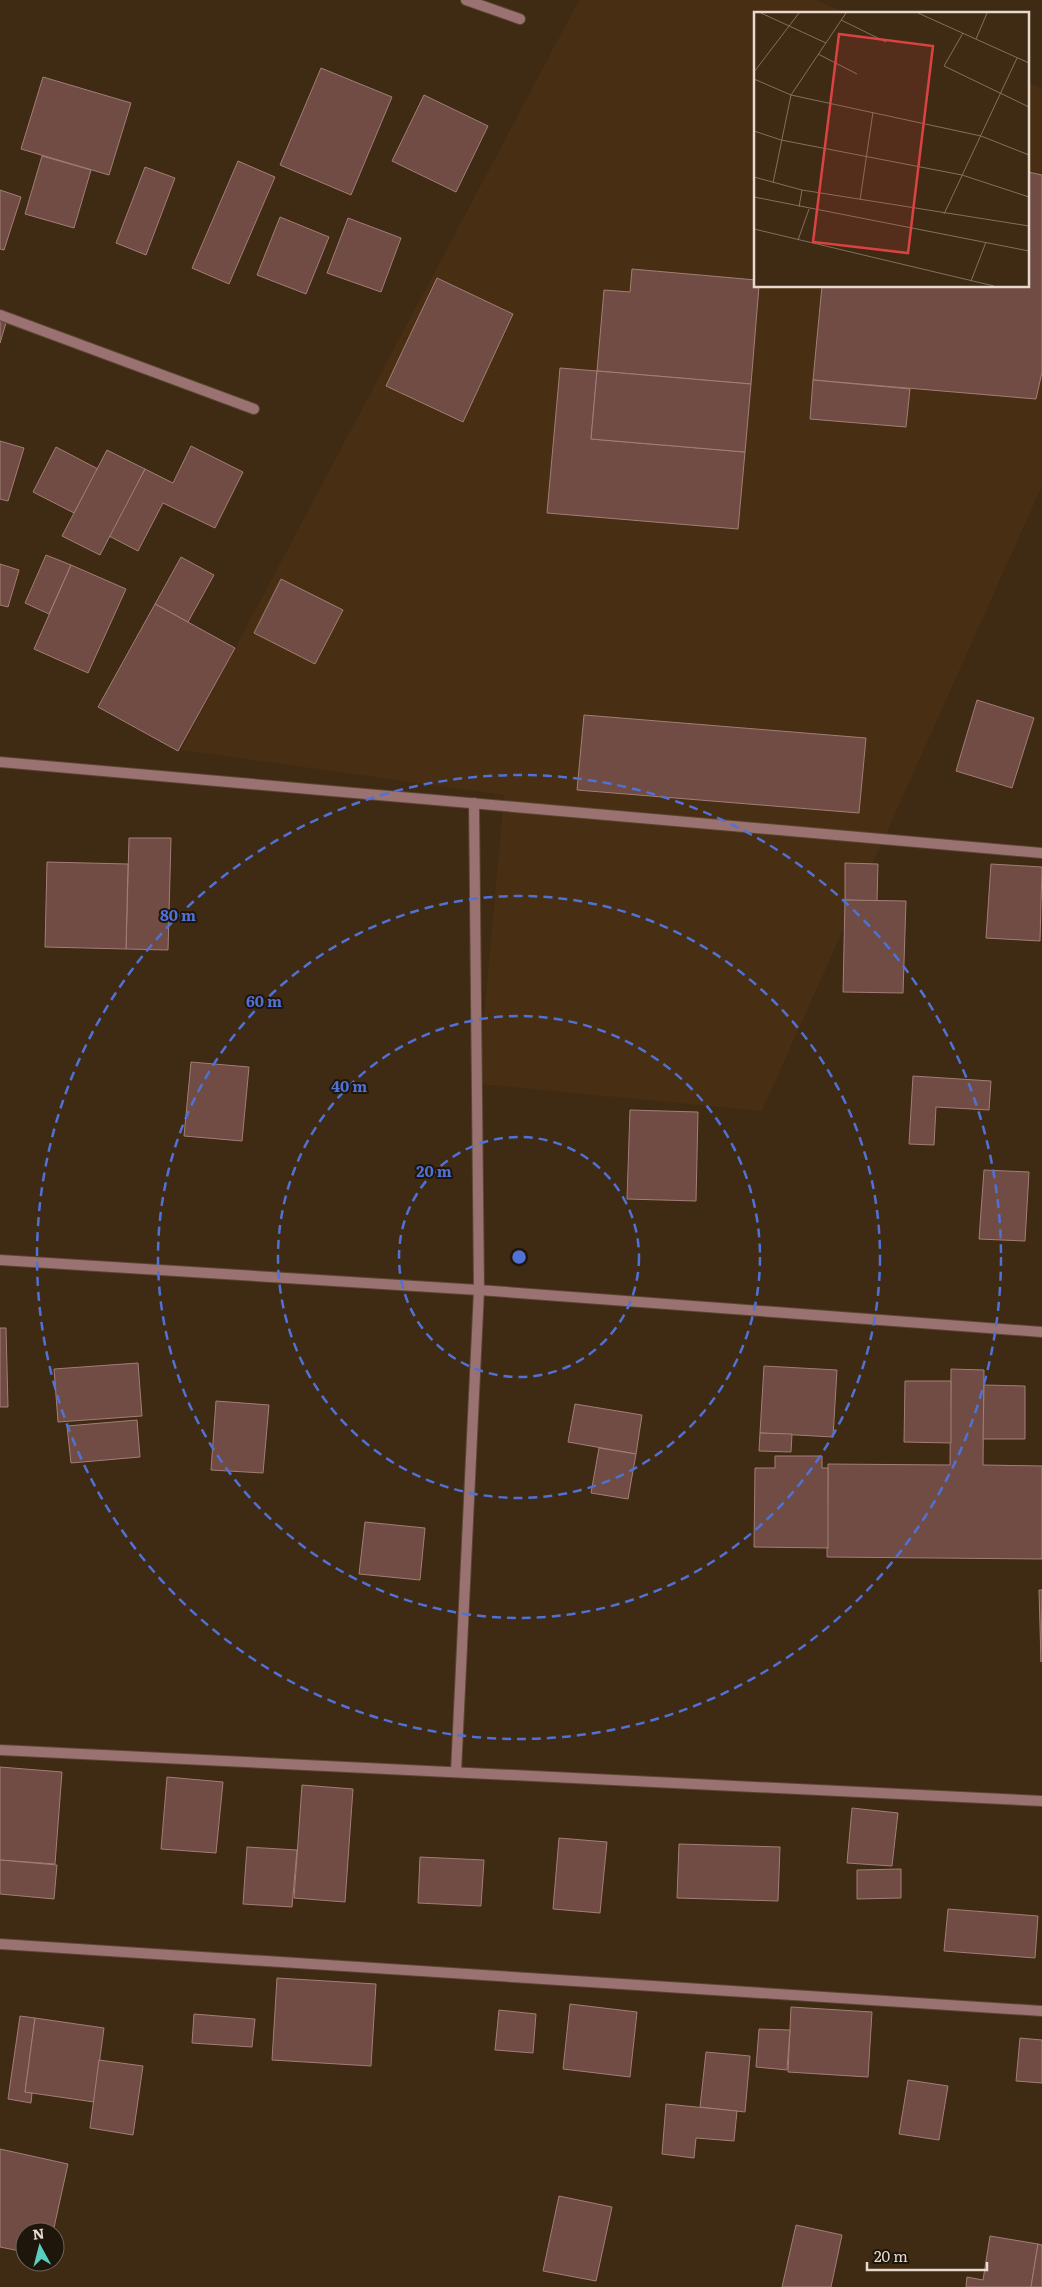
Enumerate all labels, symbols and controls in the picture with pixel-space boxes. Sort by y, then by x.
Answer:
inset map [754,12,1030,288]
text: 80 m [160,903,196,926]
text: 60 m [246,989,282,1012]
text: 40 m [331,1074,367,1097]
text: 20 m [416,1159,452,1182]
centre of rings [510,1248,528,1266]
north arrow [15,2222,65,2272]
text: N [31,2222,46,2244]
scale bar [867,2240,987,2272]
text: 20 m [874,2244,908,2267]

